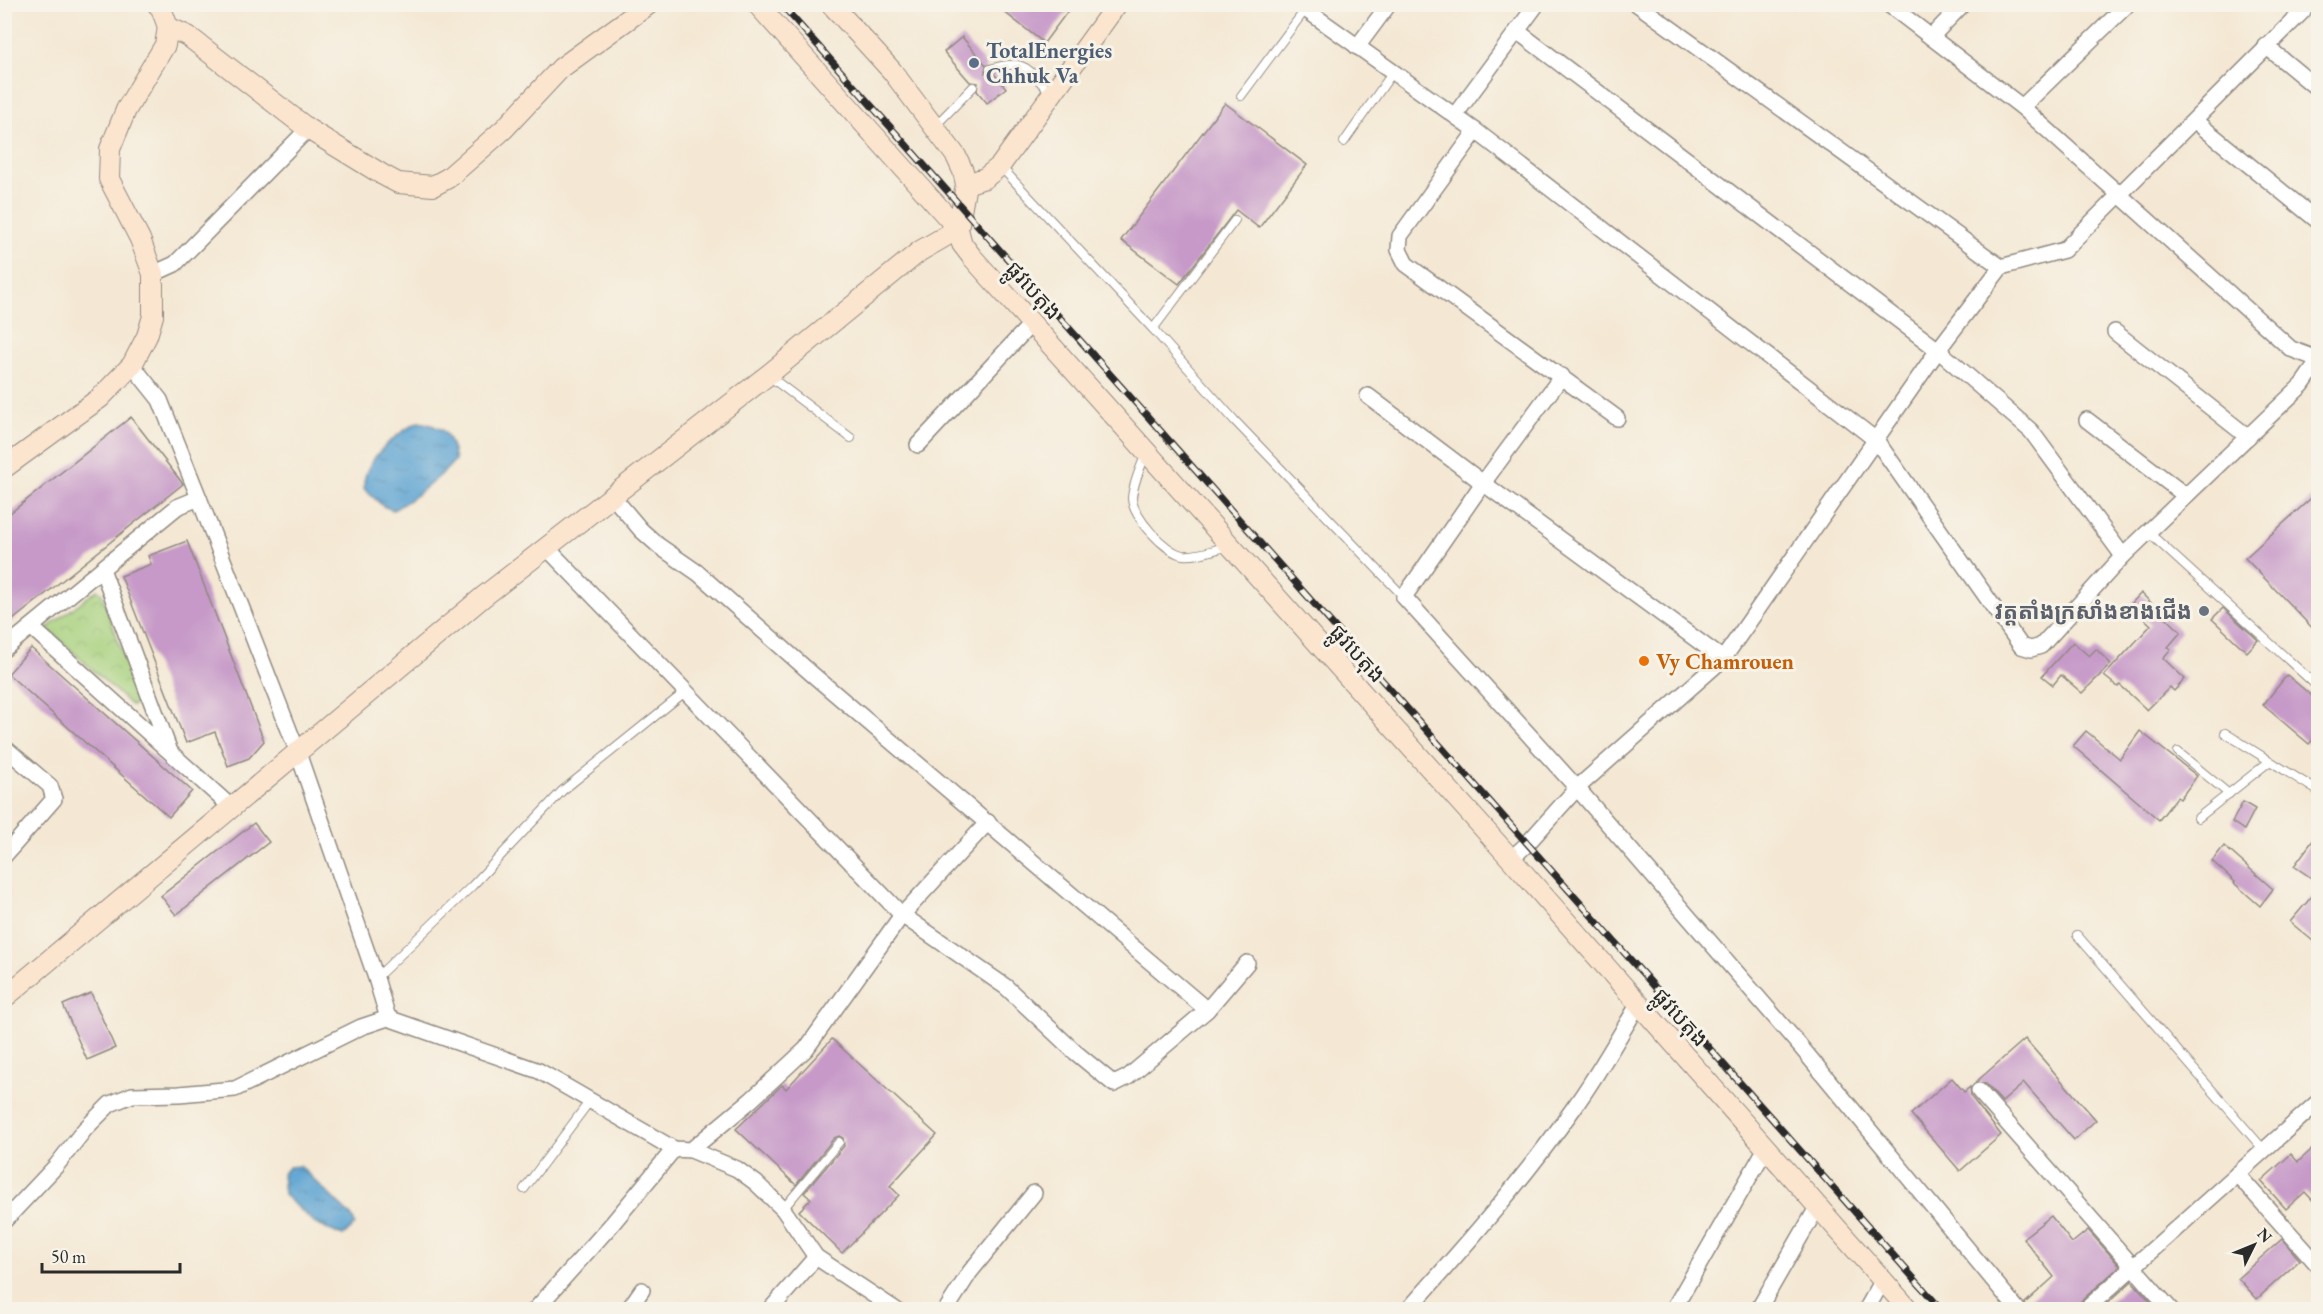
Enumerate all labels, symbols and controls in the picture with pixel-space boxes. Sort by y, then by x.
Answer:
place label: TotalEnergies Chhuk Va [986,36,1112,90]
marker: TotalEnergies Chhuk Va [967,56,981,70]
street label: ផ្លូវបេតុង [996,255,1068,330]
place label: វត្តតាំងក្រសាំងខាងជើង [1994,597,2192,626]
marker: វត្តតាំងក្រសាំងខាងជើង [2197,604,2211,618]
street label: ផ្លូវបេតុង [1320,618,1392,693]
place label: Vy Chamrouen [1656,647,1795,676]
marker: Vy Chamrouen [1637,654,1651,668]
street label: ផ្លូវបេតុង [1643,982,1715,1057]
north arrow [2224,1215,2284,1275]
text: N [2253,1223,2277,1247]
scale bar [42,1236,180,1274]
text: 50 m [51,1245,86,1268]

